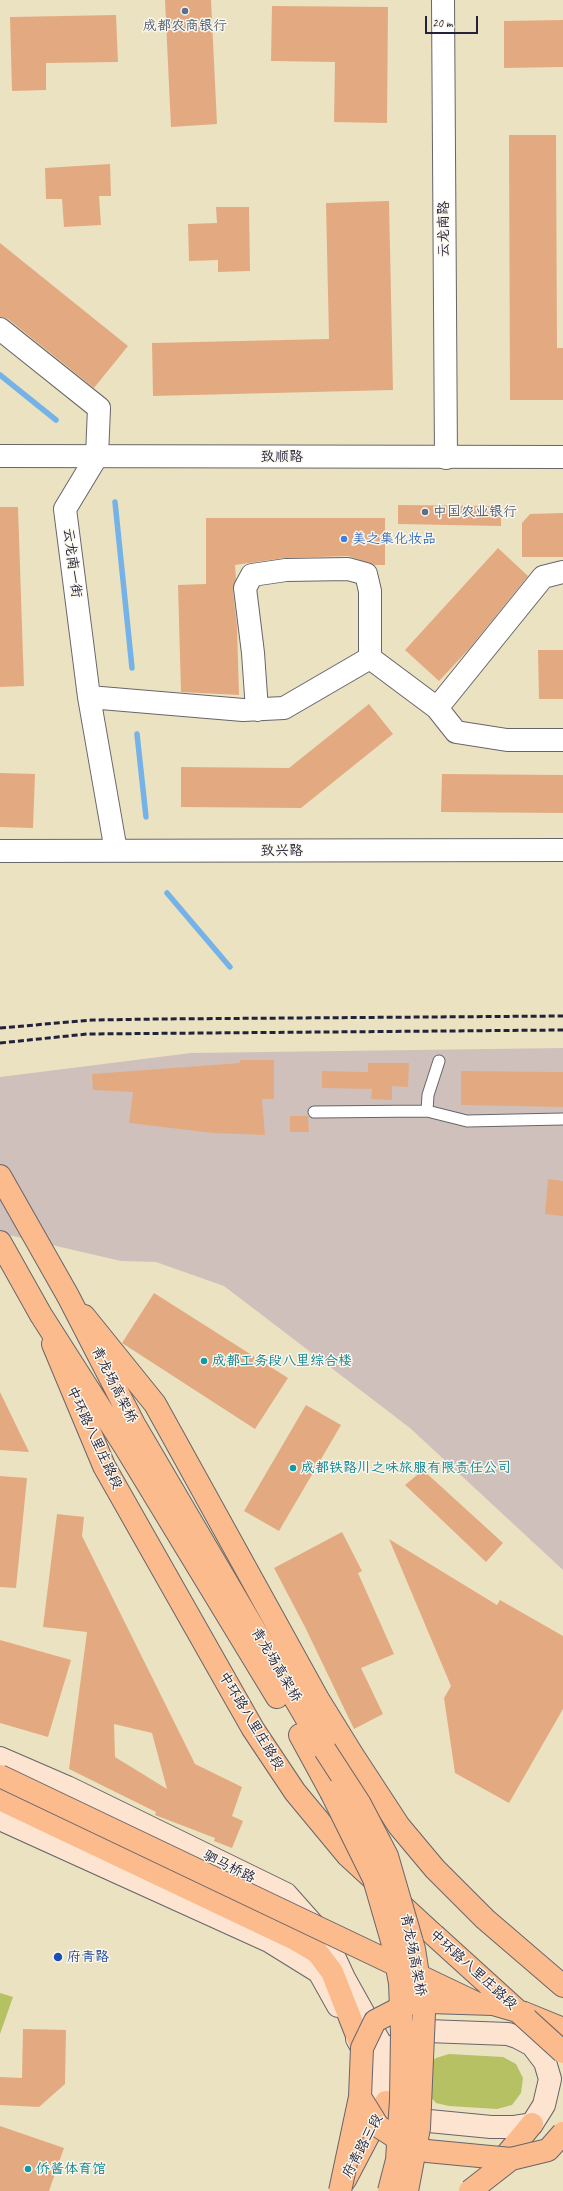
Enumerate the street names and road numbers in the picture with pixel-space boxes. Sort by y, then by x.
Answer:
street label: 云龙南路 [436,201,452,257]
street label: 致顺路 [261,449,303,465]
street label: 云龙南一街 [59,527,85,599]
street label: 致兴路 [261,843,303,859]
street label: 青龙场高架桥 [87,1344,141,1426]
street label: 中环路八里庄路段 [63,1384,125,1492]
street label: 青龙场高架桥 [247,1625,305,1705]
street label: 中环路八里庄路段 [215,1669,287,1773]
street label: 驷马桥路 [200,1847,258,1887]
street label: 青龙场高架桥 [397,1912,429,1998]
street label: 中环路八里庄路段 [426,1926,520,2014]
street label: 府青路三段 [339,2111,387,2181]

